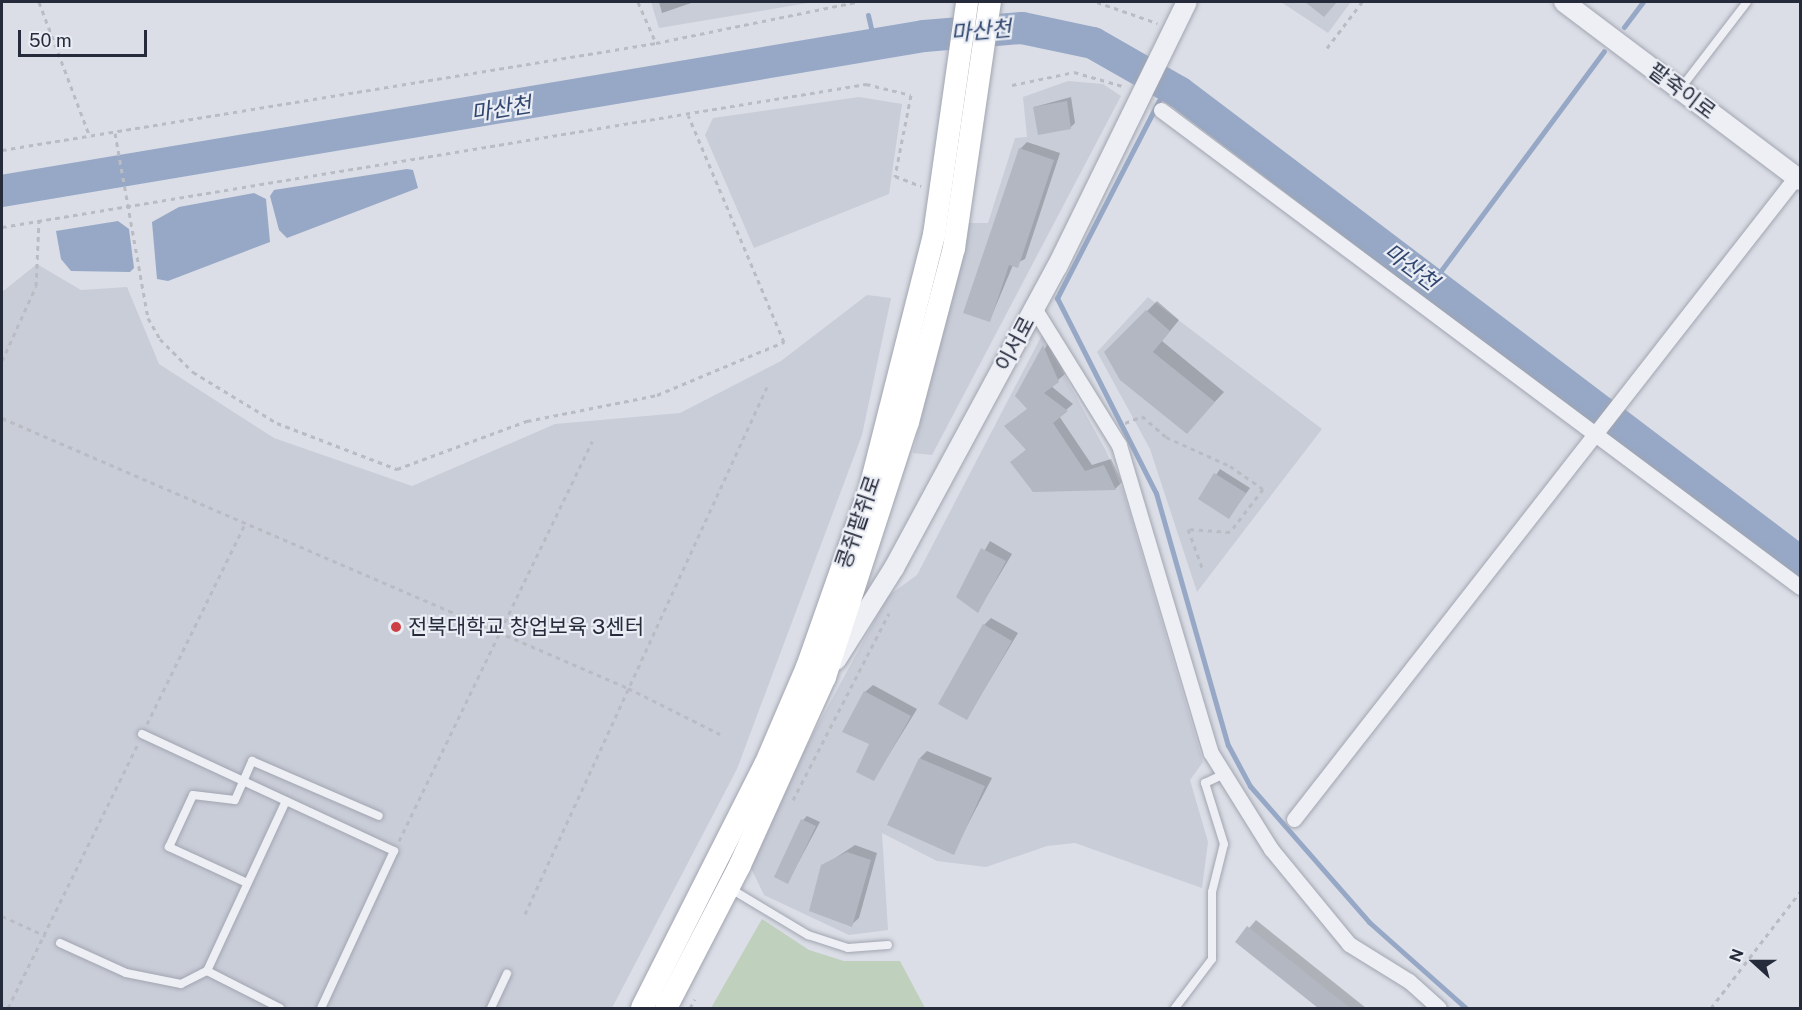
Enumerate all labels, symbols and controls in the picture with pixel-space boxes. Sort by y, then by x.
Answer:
water label: 마산천 [950,15,1012,47]
scale bar [21,18,150,56]
text: 50 m [29,30,72,51]
street label: 팥죽이로 [1644,58,1720,124]
water label: 마산천 [469,91,533,127]
water label: 마산천 [1379,238,1443,296]
street label: 이서로 [990,312,1040,376]
street label: 콩쥐팥쥐로 [830,472,886,572]
place label: 전북대학교 창업보육 3센터 [408,614,644,640]
marker: 전북대학교 창업보육 3센터 [389,620,403,634]
north arrow [1724,932,1784,992]
text: N [1726,946,1748,965]

